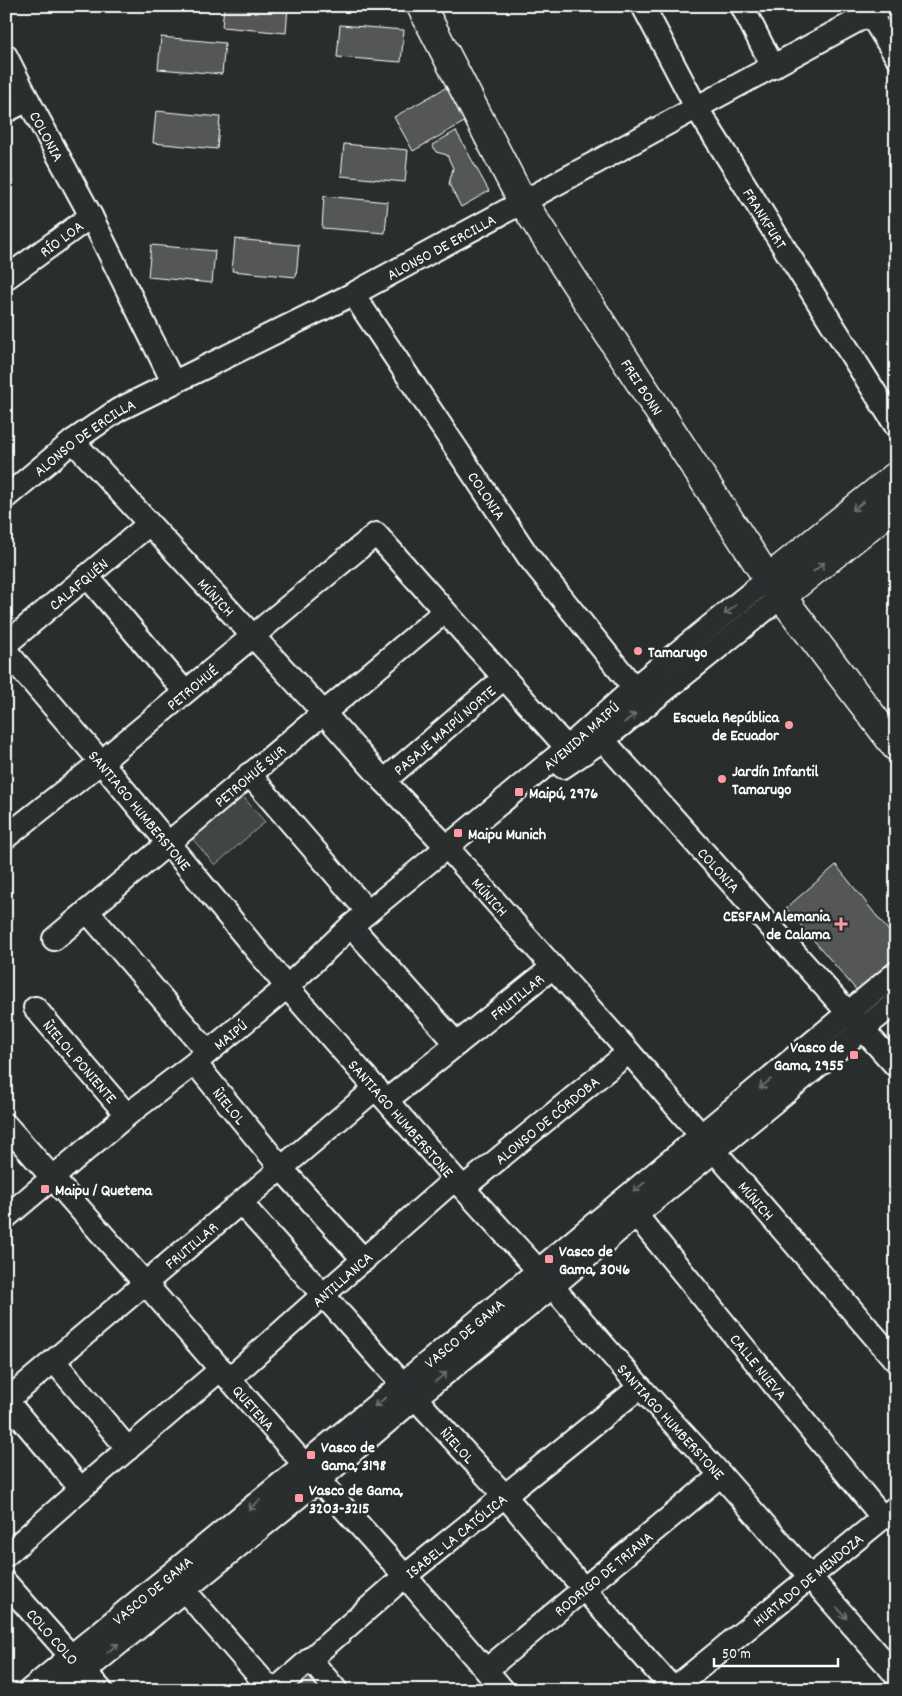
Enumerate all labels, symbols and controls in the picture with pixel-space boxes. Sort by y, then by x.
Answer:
street label: COLONIA [22,108,68,167]
street label: FRANKFURT [736,184,792,255]
street label: ALONSO DE ERCILLA [383,209,501,288]
street label: RÍO LOA [36,216,89,264]
street label: FREI BONN [614,355,668,421]
street label: ALONSO DE ERCILLA [30,394,140,483]
street label: COLONIA [461,468,510,526]
one-way arrow [852,501,865,512]
street label: CALAFQUÉN [45,554,114,617]
one-way arrow [812,561,825,572]
street label: MÚNICH [191,574,239,623]
one-way arrow [724,604,737,615]
place label: Tamarugo [648,642,707,665]
marker: Tamarugo [632,645,644,657]
street label: PETROHUÉ [163,660,225,717]
street label: PASAJE MAIPÚ NORTE [389,680,502,782]
street label: AVENIDA MAIPÚ [539,697,625,777]
place label: Escuela República de Ecuador [673,707,780,748]
one-way arrow [623,713,636,724]
marker: Escuela República de Ecuador [783,719,795,731]
street label: PETROHUÉ SUR [210,740,292,814]
street label: SANTIAGO HUMBERSTONE [82,746,196,877]
place label: Jardín Infantil Tamarugo [732,761,818,802]
marker: Jardín Infantil Tamarugo [716,773,728,785]
place label: Maipú, 2976 [529,783,598,806]
marker: Maipú, 2976 [513,786,525,798]
place label: Maipu Munich [468,824,546,847]
marker: Maipu Munich [452,827,464,839]
street label: COLONIA [691,843,744,899]
street label: MÚNICH [465,873,512,923]
place label: CESFAM Alemania de Calama [723,906,831,947]
marker: CESFAM Alemania de Calama [834,917,848,931]
street label: FRUTILLAR [486,969,550,1027]
street label: MAIPÚ [210,1015,253,1057]
street label: ÑIELOL PONIENTE [36,1016,122,1110]
place label: Vasco de Gama, 2955 [774,1037,844,1078]
marker: Vasco de Gama, 2955 [848,1049,860,1061]
street label: SANTIAGO HUMBERSTONE [341,1055,458,1184]
street label: ALONSO DE CÓRDOBA [491,1071,606,1171]
one-way arrow [758,1078,771,1089]
street label: ÑIELOL [206,1084,250,1131]
street label: MÚNICH [732,1177,779,1227]
place label: Maipu / Quetena [55,1180,154,1203]
one-way arrow [633,1181,646,1192]
marker: Maipu / Quetena [39,1183,51,1195]
street label: FRUTILLAR [161,1217,224,1276]
place label: Vasco de Gama, 3046 [559,1241,630,1282]
street label: ANTILLANCA [308,1247,379,1314]
marker: Vasco de Gama, 3046 [543,1253,555,1265]
street label: VASCO DE GAMA [420,1294,511,1375]
street label: CALLE NUEVA [723,1329,792,1406]
street label: SANTIAGO HUMBERSTONE [610,1359,730,1487]
one-way arrow [434,1372,447,1383]
street label: QUETENA [226,1381,279,1437]
one-way arrow [373,1397,386,1408]
street label: ÑIELOL [434,1423,479,1470]
place label: Vasco de Gama, 3198 [321,1437,387,1478]
marker: Vasco de Gama, 3198 [305,1449,317,1461]
place label: Vasco de Gama, 3203-3215 [309,1480,403,1521]
street label: ISABEL LA CATÓLICA [401,1489,513,1585]
marker: Vasco de Gama, 3203-3215 [293,1492,305,1504]
one-way arrow [247,1500,260,1511]
street label: RODRIGO DE TRIANA [550,1527,659,1623]
street label: HURTADO DE MENDOZA [749,1529,870,1633]
street label: VASCO DE GAMA [108,1551,199,1632]
street label: COLO COLO [20,1604,83,1671]
one-way arrow [836,1606,847,1619]
scale bar [714,1636,838,1668]
one-way arrow [106,1642,119,1653]
text: 50 m [722,1644,751,1666]

